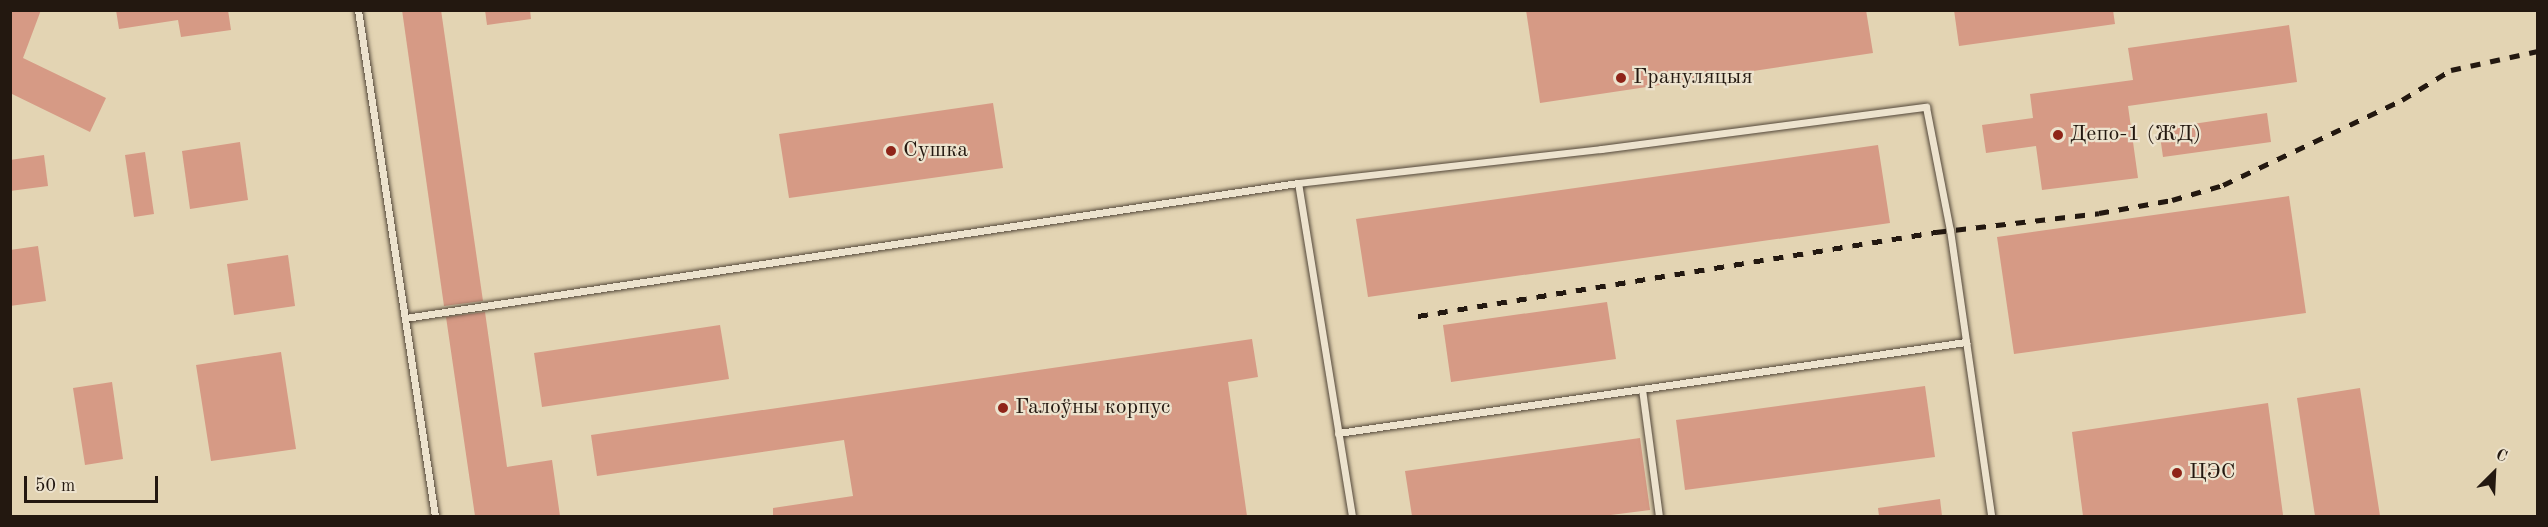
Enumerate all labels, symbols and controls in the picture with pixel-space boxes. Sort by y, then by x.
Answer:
place label: Грануляцыя [1633,65,1753,91]
marker: Грануляцыя [1614,71,1628,85]
place label: Депо-1 (ЖД) [2070,122,2201,148]
marker: Депо-1 (ЖД) [2051,128,2065,142]
place label: Сушка [903,138,968,164]
marker: Сушка [884,144,898,158]
place label: Галоўны корпус [1015,395,1170,421]
marker: Галоўны корпус [996,401,1010,415]
north arrow [2464,443,2524,503]
text: С [2493,447,2509,466]
place label: ЦЭС [2189,460,2235,486]
scale bar [27,464,160,502]
marker: ЦЭС [2170,466,2184,480]
text: 50 m [35,477,75,495]

